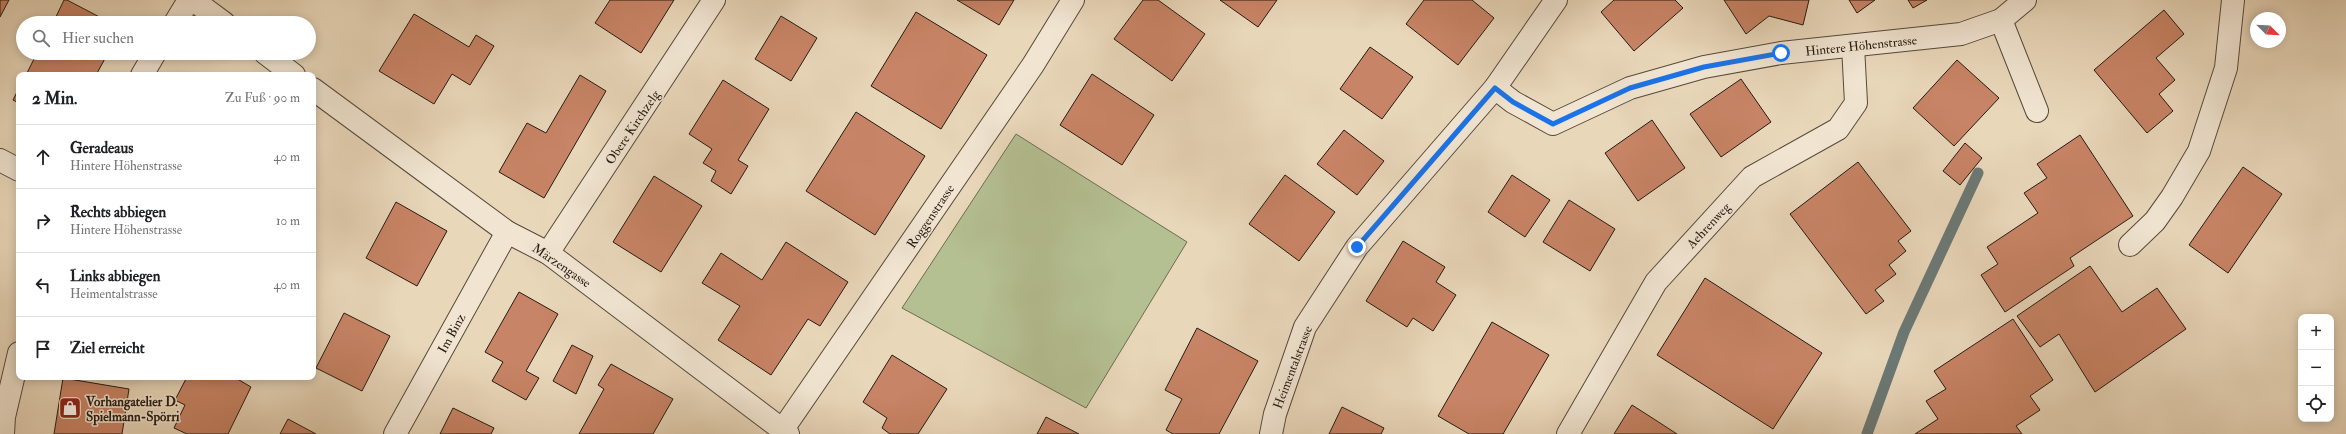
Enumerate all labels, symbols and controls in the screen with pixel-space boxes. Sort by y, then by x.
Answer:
north arrow [2250,12,2286,48]
search box [16,16,316,60]
icon: search [30,27,52,49]
text: Hier suchen [62,29,134,48]
street label: Hintere Höhenstrasse [1804,32,1918,60]
route start [1772,44,1790,62]
street label: Obere Kirchzelg [602,87,664,168]
text: 2 Min. [32,88,77,109]
text: Zu Fuß · 90 m [225,90,300,106]
text: Geradeaus [70,139,133,158]
icon: ahead [32,146,54,168]
text: 40 m [274,149,300,165]
text: Hintere Höhenstrasse [70,158,182,174]
street label: Roggenstrasse [904,181,958,252]
street label: Aehrenweg [1683,199,1734,253]
text: Rechts abbiegen [70,203,166,222]
icon: right [32,210,54,232]
text: 10 m [276,213,300,229]
text: Hintere Höhenstrasse [70,222,182,238]
route end [1348,238,1366,256]
street label: Märzengasse [529,240,594,292]
text: Links abbiegen [70,267,160,286]
icon: left [32,274,54,296]
text: 40 m [274,277,300,293]
text: Heimentalstrasse [70,286,158,302]
street label: Im Binz [434,310,470,356]
map controls [2298,314,2334,422]
button: + [2298,314,2334,350]
street label: Heimentalstrasse [1270,323,1316,411]
icon: arrive [32,338,54,360]
text: Ziel erreicht [70,339,145,358]
button: − [2298,350,2334,386]
button: locate [2298,386,2334,422]
place label: Vorhangatelier D. Spielmann-Spörri [85,394,180,426]
shop icon: Vorhangatelier D. Spielmann-Spörri [57,395,83,421]

